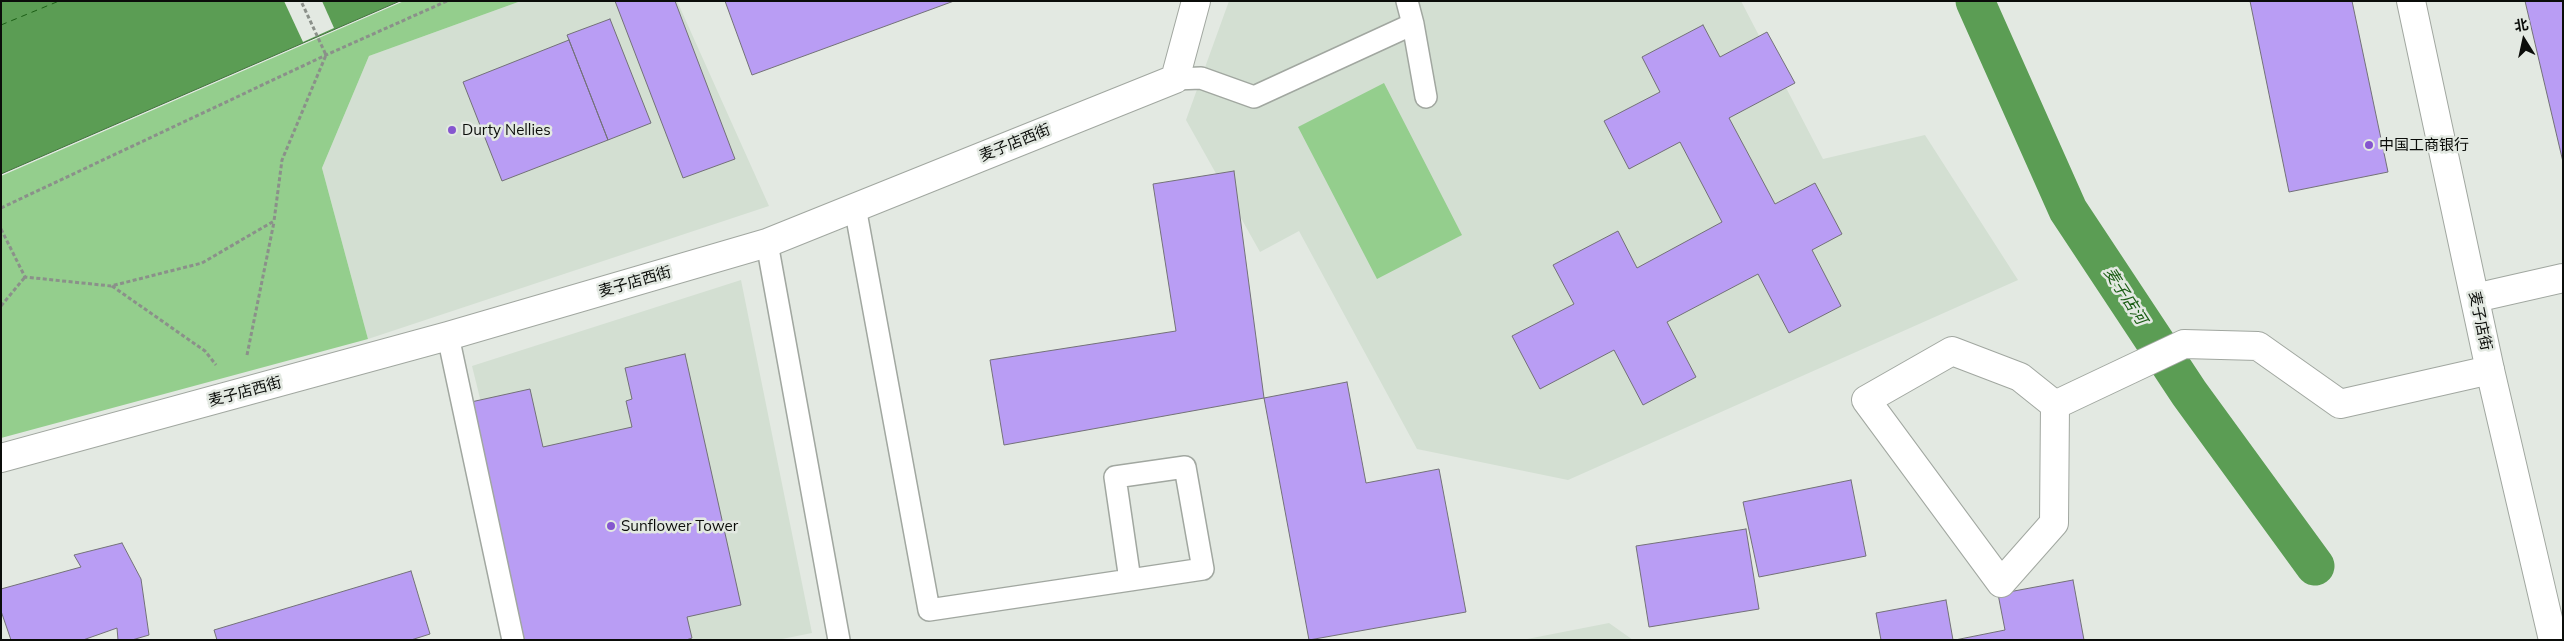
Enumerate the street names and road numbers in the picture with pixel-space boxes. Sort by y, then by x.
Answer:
street label: 麦子店西街 [977,121,1053,165]
street label: 麦子店西街 [596,263,674,301]
street label: 麦子店街 [2465,290,2495,352]
street label: 麦子店西街 [206,374,284,410]

